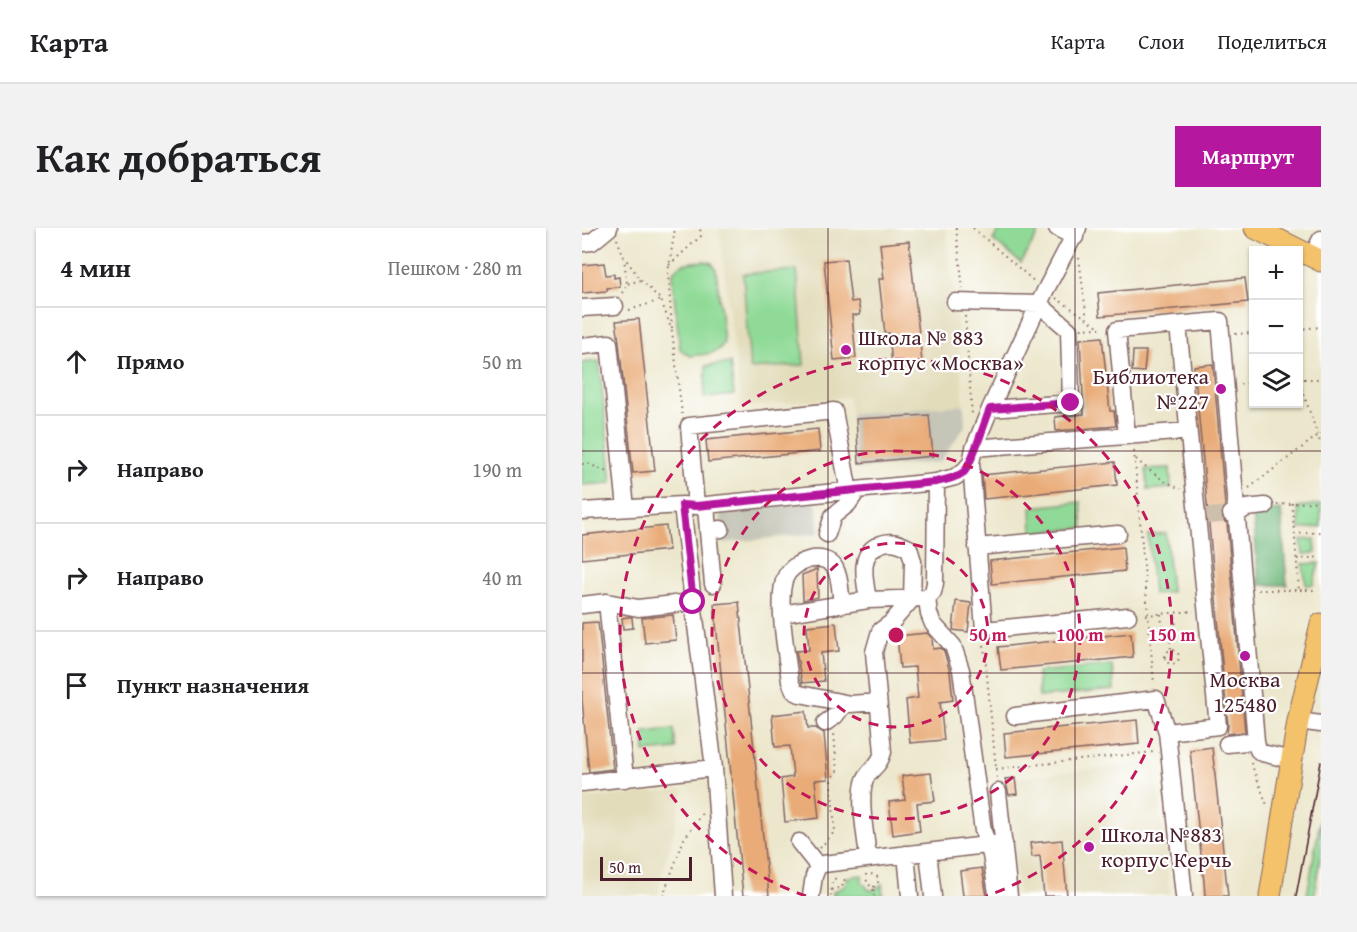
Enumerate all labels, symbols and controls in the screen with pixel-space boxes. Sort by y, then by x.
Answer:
text: Карта [30,21,108,62]
text: Карта [1051,26,1105,57]
text: Слои [1138,26,1184,57]
text: Поделиться [1217,26,1327,57]
text: Как добраться [36,126,321,187]
button: Маршрут [1175,126,1321,187]
map controls [1249,246,1303,408]
button: + [1249,246,1303,300]
text: 4 мин [60,248,131,287]
text: Пешком · 280 m [388,253,522,282]
button: − [1249,300,1303,354]
place label: Школа № 883 корпус «Москва» [858,321,1024,378]
marker: Школа № 883 корпус «Москва» [839,343,853,357]
icon: ahead [60,345,93,378]
text: Прямо [117,345,184,377]
text: 50 m [482,347,522,376]
button: layers [1249,354,1303,408]
place label: Библиотека №227 [1093,360,1210,417]
marker: Библиотека №227 [1214,382,1228,396]
route end [1057,389,1083,415]
icon: right [60,453,93,486]
text: Направо [117,453,204,485]
text: 190 m [472,455,522,484]
icon: right [60,561,93,594]
text: Направо [117,561,204,593]
text: 40 m [482,563,522,592]
route start [679,588,705,614]
text: 50 m [969,621,1008,648]
text: 100 m [1056,621,1104,648]
text: 150 m [1148,621,1196,648]
centre of rings [886,625,906,645]
marker: Москва 125480 [1238,649,1252,663]
place label: Москва 125480 [1210,663,1281,720]
icon: arrive [60,669,93,702]
text: Пункт назначения [117,669,309,701]
place label: Школа №883 корпус Керчь [1101,818,1232,875]
marker: Школа №883 корпус Керчь [1082,840,1096,854]
scale bar [600,854,692,882]
text: 50 m [609,855,641,879]

